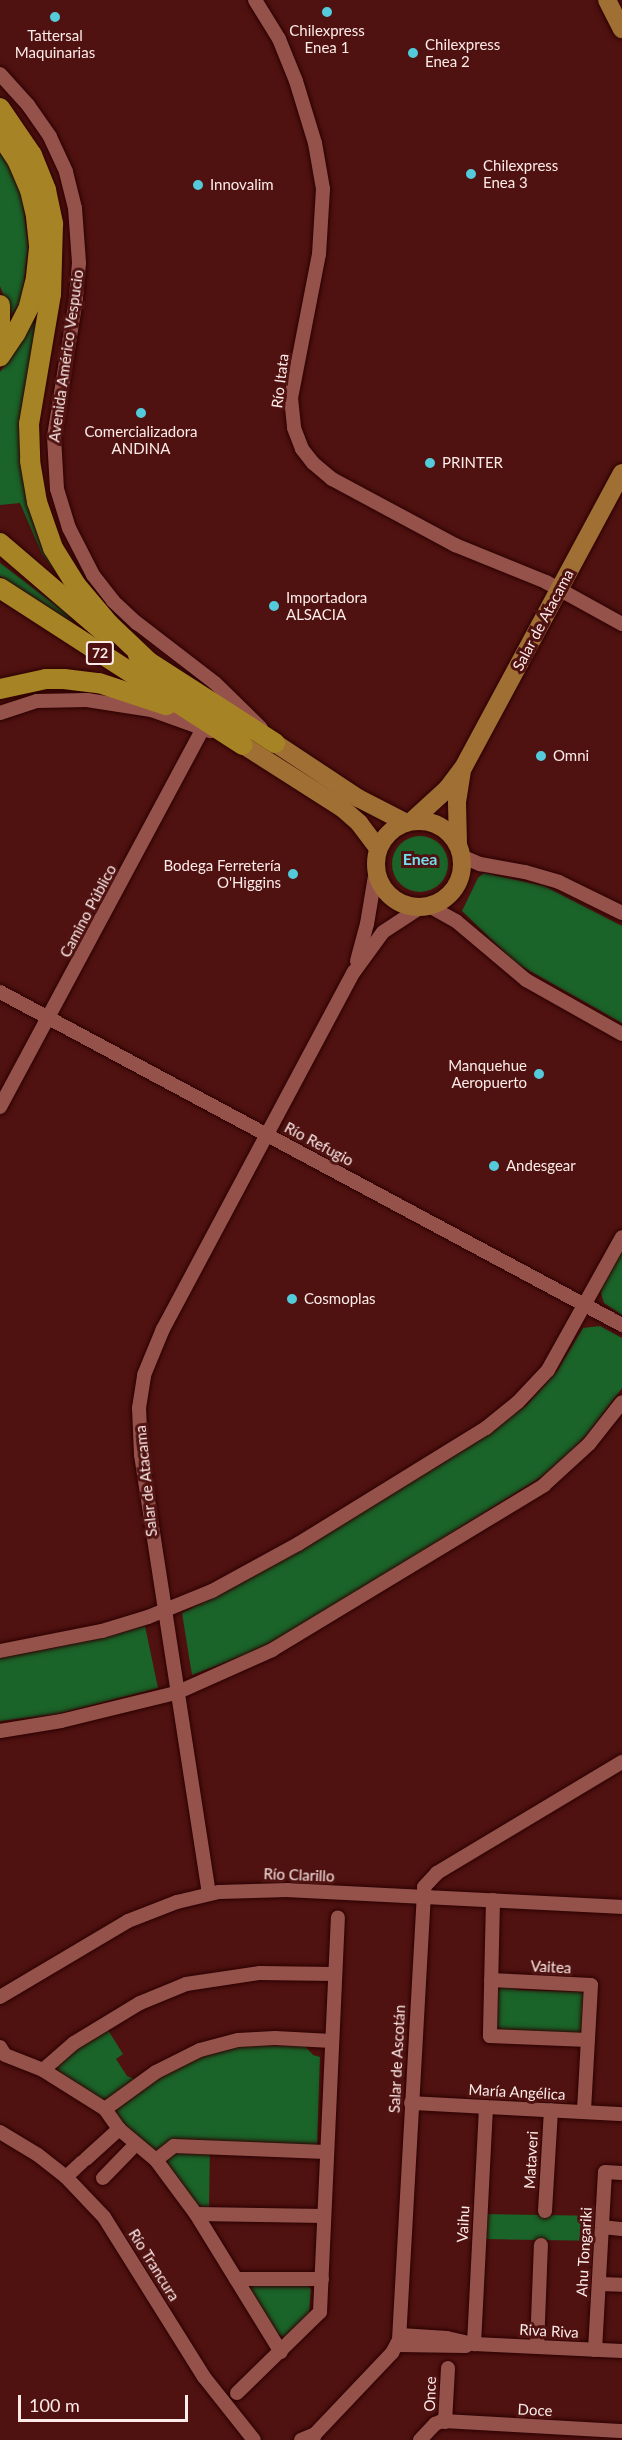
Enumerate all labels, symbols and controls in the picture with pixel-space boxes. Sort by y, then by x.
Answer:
marker: Chilexpress Enea 1 [320,5,334,19]
marker: Tattersal Maquinarias [48,10,62,24]
place label: Chilexpress Enea 1 [289,21,365,56]
place label: Tattersal Maquinarias [15,26,95,61]
place label: Chilexpress Enea 2 [425,35,500,70]
marker: Chilexpress Enea 2 [406,46,420,60]
place label: Chilexpress Enea 3 [483,156,558,191]
marker: Chilexpress Enea 3 [464,167,478,181]
place label: Innovalim [210,176,274,194]
marker: Innovalim [191,178,205,192]
street label: Avenida Américo Vespucio [45,268,87,444]
street label: Río Itata [268,353,292,409]
marker: Comercializadora ANDINA [134,406,148,420]
place label: Comercializadora ANDINA [84,422,198,457]
place label: PRINTER [442,454,503,472]
marker: PRINTER [423,456,437,470]
street label: Salar de Atacama [509,566,577,674]
place label: Importadora ALSACIA [286,588,367,623]
marker: Importadora ALSACIA [267,599,281,613]
road number: 72 [85,642,115,664]
place label: Omni [553,747,589,765]
marker: Omni [534,749,548,763]
district label: Enea [403,849,437,869]
place label: Bodega Ferretería O'Higgins [163,856,281,891]
street label: Camino Público [56,862,120,960]
marker: Bodega Ferretería O'Higgins [286,867,300,881]
place label: Manquehue Aeropuerto [448,1056,527,1091]
marker: Manquehue Aeropuerto [532,1067,546,1081]
street label: Río Refugio [281,1118,357,1170]
place label: Andesgear [506,1157,576,1175]
marker: Andesgear [487,1159,501,1173]
place label: Cosmoplas [304,1290,376,1308]
marker: Cosmoplas [285,1292,299,1306]
street label: Salar de Atacama [131,1424,161,1538]
street label: Río Clarillo [263,1865,335,1885]
street label: Vaitea [530,1957,572,1977]
street label: Salar de Ascotán [385,2004,409,2114]
street label: María Angélica [468,2080,566,2104]
street label: Mataveri [520,2130,542,2190]
street label: Vaihu [453,2205,473,2243]
street label: Ahu Tongariki [573,2207,595,2297]
street label: Río Trancura [125,2225,183,2305]
street label: Riva Riva [519,2320,579,2342]
street label: Once [420,2376,440,2412]
scale bar [21,2383,190,2421]
text: 100 m [29,2394,80,2416]
street label: Doce [517,2400,553,2420]

